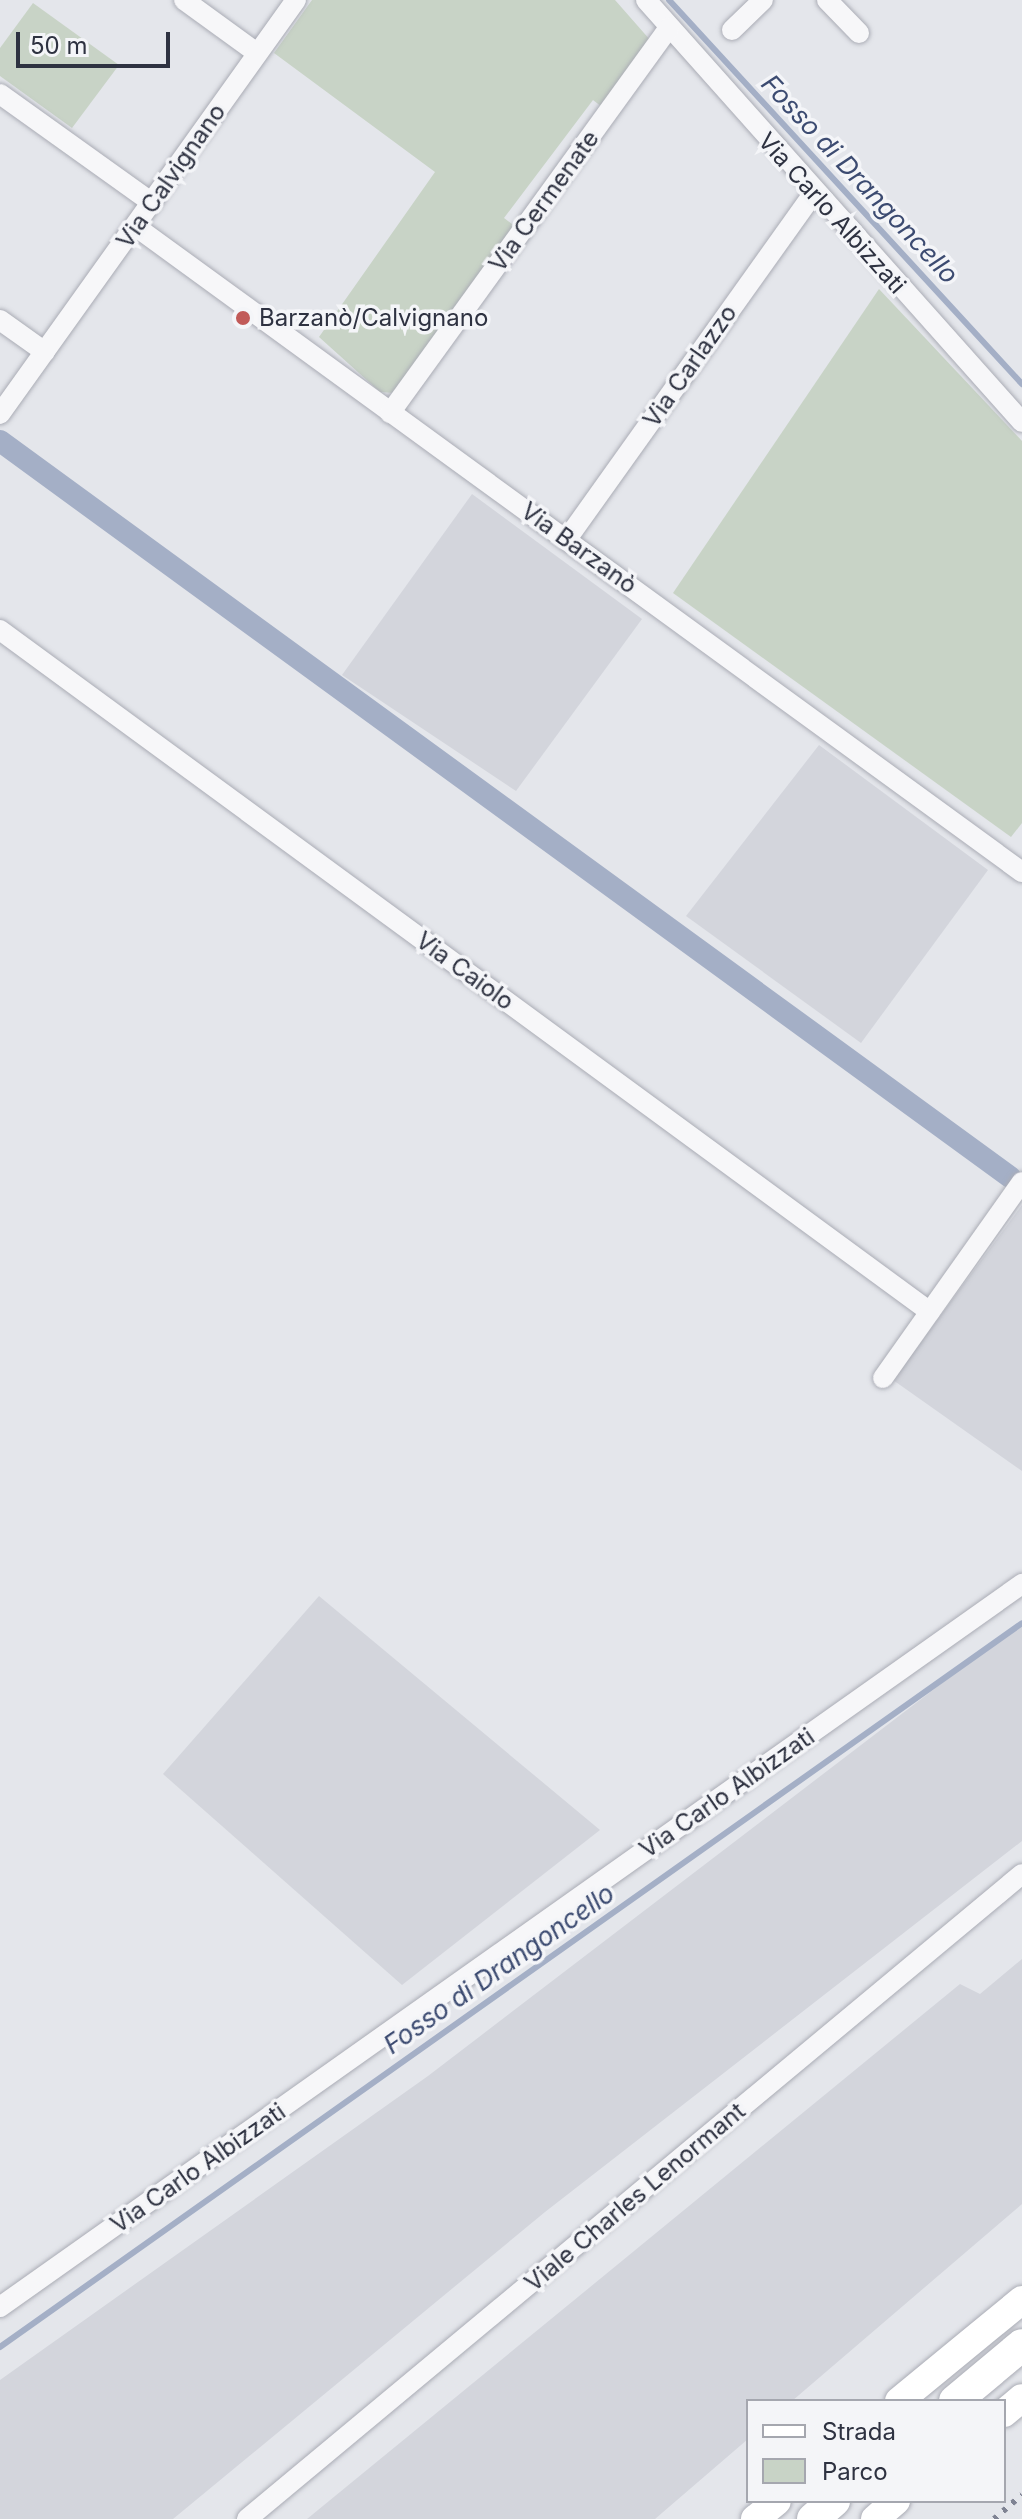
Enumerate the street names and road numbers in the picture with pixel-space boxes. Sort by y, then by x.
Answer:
street label: Via Calvignano [111,98,231,254]
street label: Via Cermenate [483,125,605,277]
street label: Via Carlo Albizzati [752,127,912,299]
street label: Via Carlazzo [637,299,743,433]
street label: Via Barzanò [515,496,643,600]
street label: Via Caiolo [410,926,520,1016]
street label: Via Carlo Albizzati [634,1722,820,1864]
street label: Via Carlo Albizzati [105,2097,291,2239]
street label: Viale Charles Lenormant [519,2097,751,2297]

